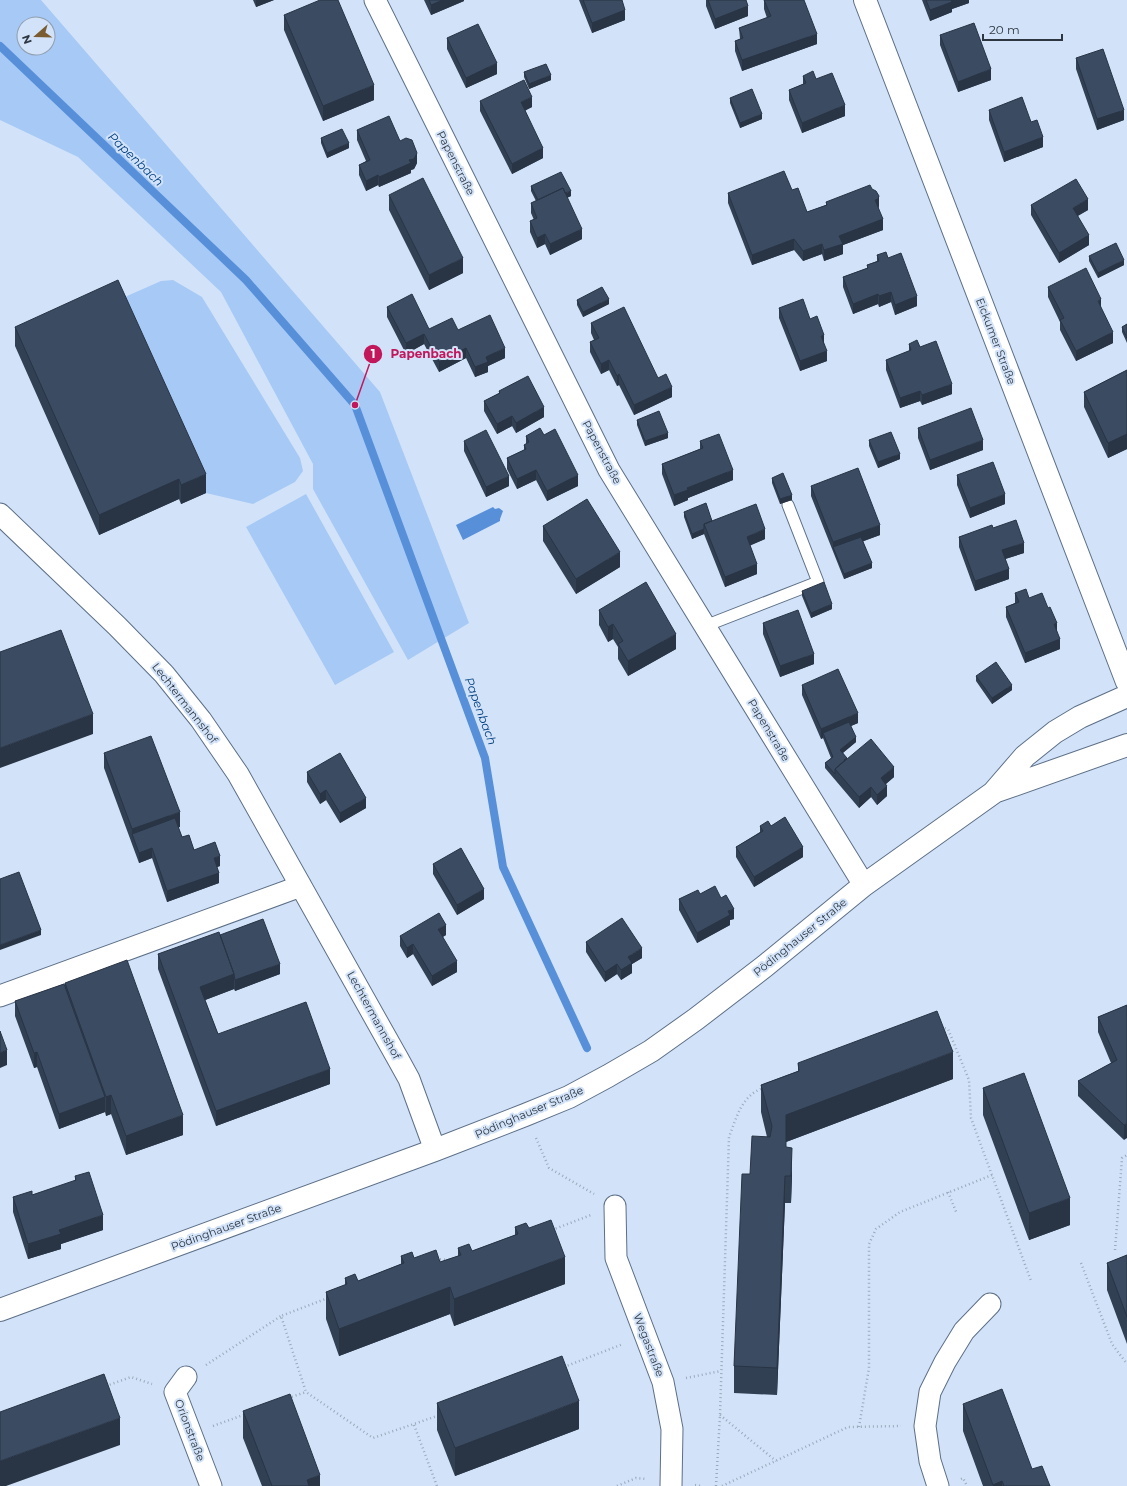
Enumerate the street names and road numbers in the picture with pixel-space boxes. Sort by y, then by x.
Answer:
street label: Papenstraße [434,129,478,198]
street label: Eickumer Straße [973,296,1019,387]
street label: Papenstraße [579,418,625,487]
street label: Lechtermannshof [149,660,222,747]
street label: Papenstraße [745,696,793,764]
street label: Pödinghauser Straße [750,895,850,979]
street label: Lechtermannshof [344,969,405,1062]
street label: Pödinghauser Straße [473,1083,586,1141]
street label: Pödinghauser Straße [169,1200,283,1253]
street label: Wegastraße [631,1311,668,1379]
street label: Orionstraße [172,1397,208,1463]

